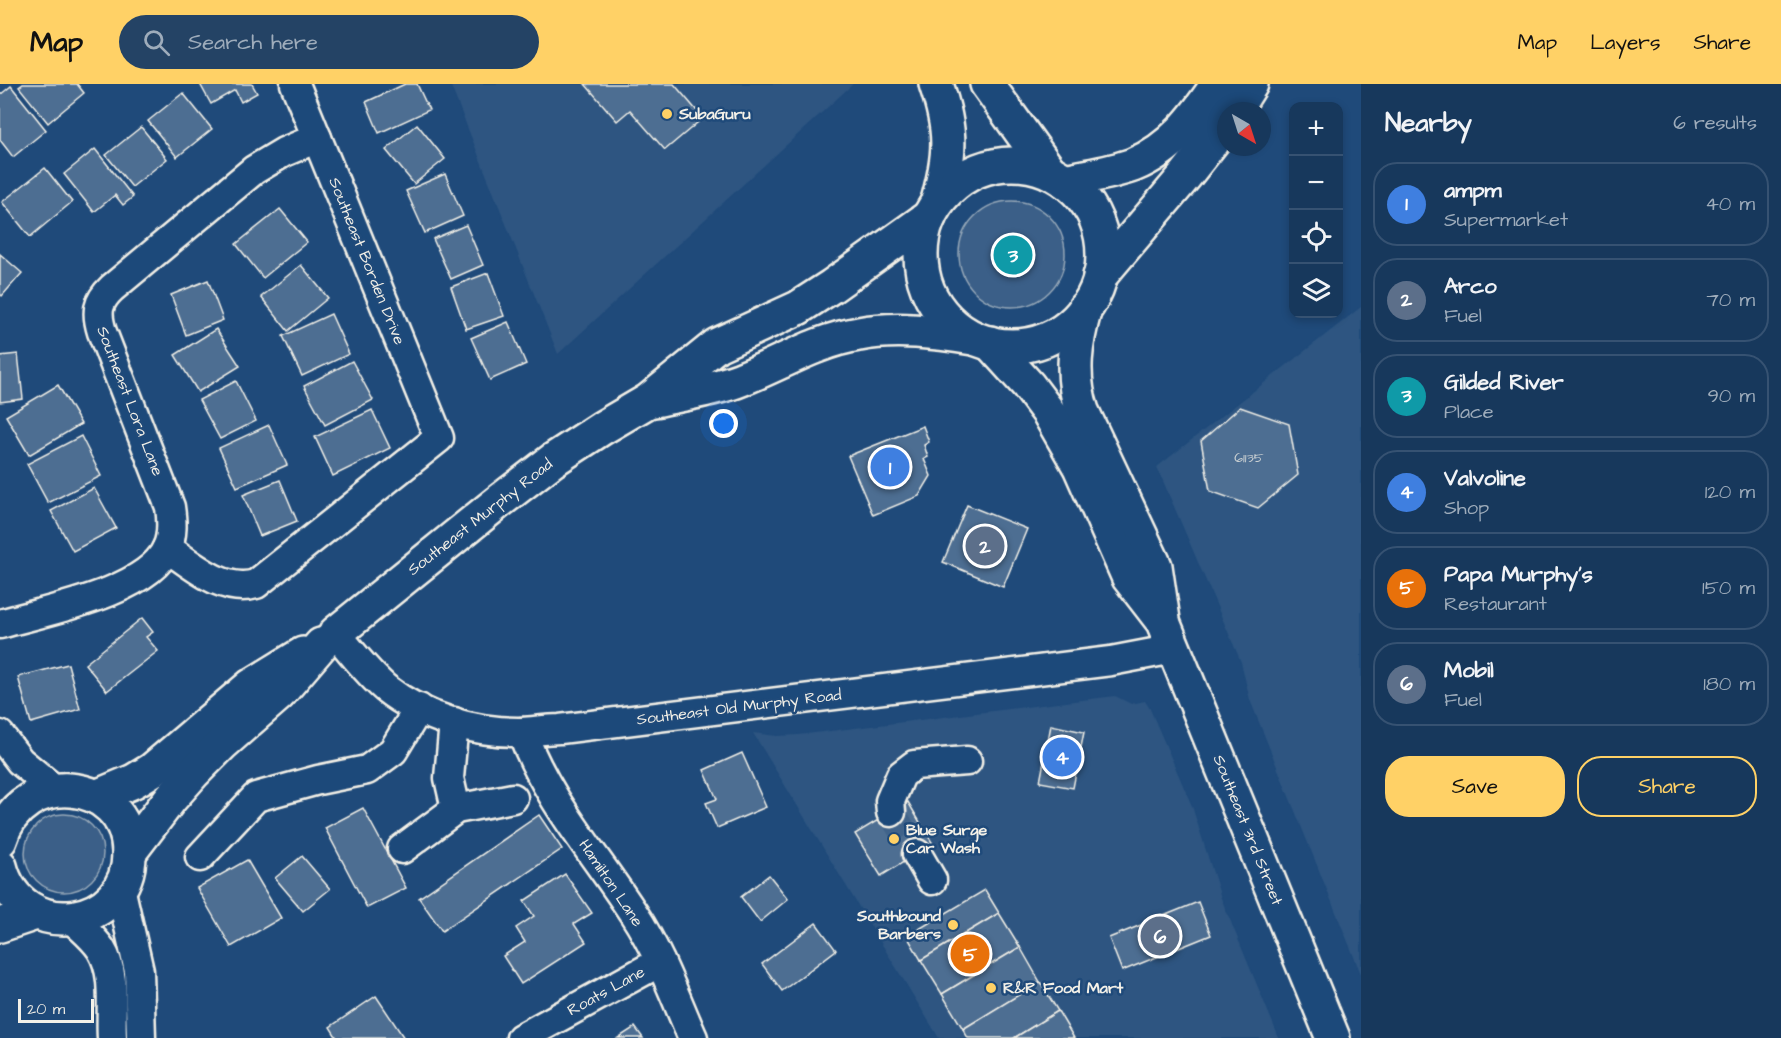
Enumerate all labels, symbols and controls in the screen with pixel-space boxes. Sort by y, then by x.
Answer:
search box [119,15,539,69]
text: Map [30,23,83,62]
icon: search [140,26,173,59]
text: Search here [188,27,318,58]
text: Map [1517,28,1557,57]
text: Layers [1590,28,1660,57]
text: Share [1693,28,1751,57]
north arrow [1217,102,1271,156]
map controls [1289,102,1343,318]
button: + [1289,102,1343,156]
place label: SubaGuru [678,103,751,125]
text: Nearby [1385,105,1472,141]
marker: SubaGuru [660,107,674,121]
text: 6 results [1673,109,1757,137]
button: − [1289,156,1343,210]
street label: Southeast Borden Drive [323,174,411,348]
text: ampm [1444,175,1502,206]
text: 1 [1405,190,1408,218]
text: 40 m [1705,190,1755,218]
text: Supermarket [1444,206,1568,234]
button: locate [1289,210,1343,264]
pin: 3 [994,232,1032,278]
button: layers [1289,264,1343,318]
text: Arco [1444,271,1497,302]
text: 2 [1401,286,1412,314]
text: 70 m [1707,286,1755,314]
text: Fuel [1444,302,1482,330]
street label: Southeast Lora Lane [91,323,169,479]
text: Gilded River [1444,367,1564,398]
text: 3 [1401,382,1412,410]
text: 90 m [1707,382,1755,410]
text: Place [1444,398,1494,426]
your location [709,409,738,438]
pin: 1 [870,444,910,490]
house number: 61135 [1234,448,1264,468]
street label: Southeast Murphy Road [403,453,558,581]
text: Valvoline [1444,463,1526,494]
text: 4 [1400,478,1413,506]
text: 120 m [1705,478,1755,506]
text: Shop [1444,494,1489,522]
pin: 2 [966,524,1004,568]
text: Papa Murphy's [1444,559,1593,590]
text: 5 [1399,574,1414,602]
text: 150 m [1702,574,1755,602]
text: Restaurant [1444,590,1547,618]
text: Mobil [1444,655,1494,686]
text: 6 [1400,670,1413,698]
text: 180 m [1703,670,1755,698]
street label: Southeast Old Murphy Road [635,684,843,731]
text: Fuel [1444,686,1482,714]
pin: 4 [1042,734,1082,780]
street label: Southeast 3rd Street [1208,752,1288,909]
button: Save [1385,756,1565,817]
button: Share [1577,756,1757,817]
place label: Blue Surge Car Wash [906,819,988,859]
marker: Blue Surge Car Wash [887,832,901,846]
street label: Hamilton Lane [574,835,649,931]
place label: Southbound Barbers [856,905,942,945]
pin: 6 [1140,914,1180,958]
marker: Southbound Barbers [946,918,960,932]
pin: 5 [950,932,990,976]
street label: Roats Lane [563,961,649,1021]
place label: R&R Food Mart [1003,977,1124,999]
marker: R&R Food Mart [984,981,998,995]
scale bar [18,996,94,1024]
text: 20 m [27,998,65,1020]

